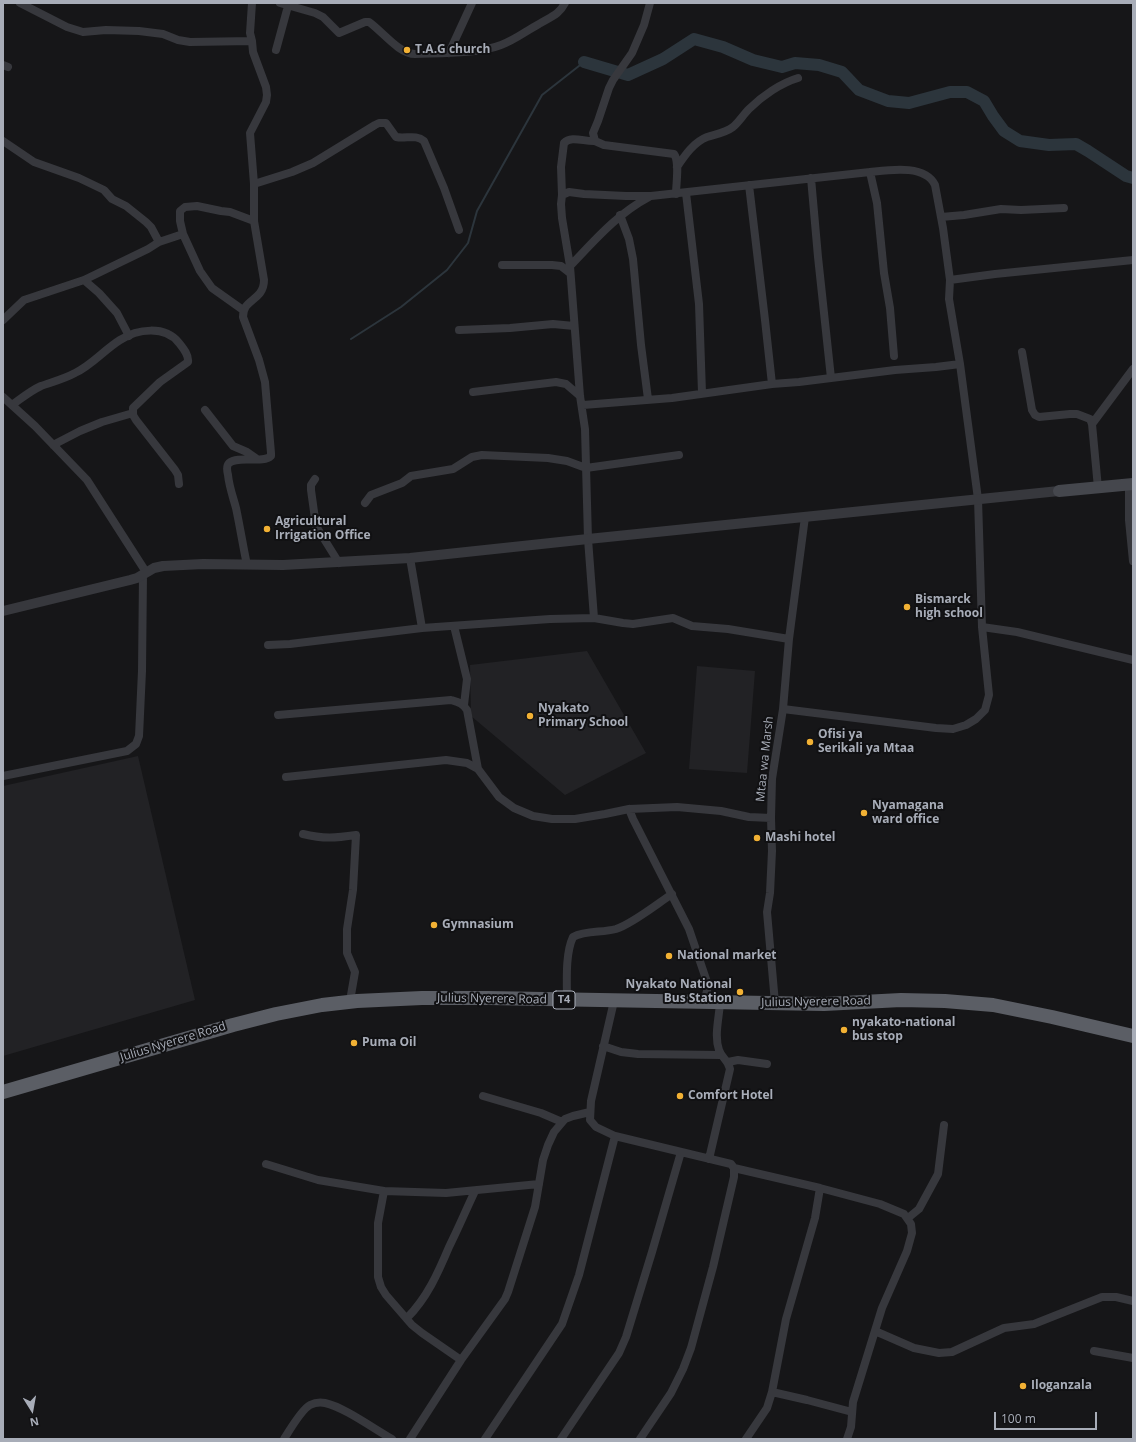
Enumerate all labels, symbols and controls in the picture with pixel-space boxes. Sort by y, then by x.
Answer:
place label: T.A.G church [415,43,490,57]
marker: T.A.G church [402,45,412,55]
place label: Agricultural Irrigation Office [275,515,371,543]
marker: Agricultural Irrigation Office [262,524,272,534]
place label: Bismarck high school [915,593,983,621]
marker: Bismarck high school [902,602,912,612]
place label: Nyakato Primary School [538,702,628,730]
marker: Nyakato Primary School [525,711,535,721]
street label: Mtaa wa Marsh [753,715,777,803]
place label: Ofisi ya Serikali ya Mtaa [818,728,914,756]
marker: Ofisi ya Serikali ya Mtaa [805,737,815,747]
place label: Nyamagana ward office [872,799,944,827]
marker: Nyamagana ward office [859,808,869,818]
place label: Mashi hotel [765,831,835,845]
marker: Mashi hotel [752,833,762,843]
place label: Gymnasium [442,918,514,932]
marker: Gymnasium [429,920,439,930]
place label: National market [677,949,776,963]
marker: National market [664,951,674,961]
place label: Nyakato National Bus Station [626,978,732,1006]
marker: Nyakato National Bus Station [735,987,745,997]
street label: Julius Nyerere Road [437,991,547,1007]
road number: T4 [553,991,575,1009]
street label: Julius Nyerere Road [761,994,871,1010]
place label: nyakato-national bus stop [852,1016,955,1044]
street label: Julius Nyerere Road [118,1019,228,1065]
marker: nyakato-national bus stop [839,1025,849,1035]
place label: Puma Oil [362,1036,416,1050]
marker: Puma Oil [349,1038,359,1048]
place label: Comfort Hotel [688,1089,773,1103]
marker: Comfort Hotel [675,1091,685,1101]
place label: Iloganzala [1031,1379,1092,1393]
marker: Iloganzala [1018,1381,1028,1391]
north arrow [12,1390,52,1430]
scale bar [996,1404,1099,1430]
text: 100 m [1001,1410,1036,1427]
text: N [29,1414,40,1430]

